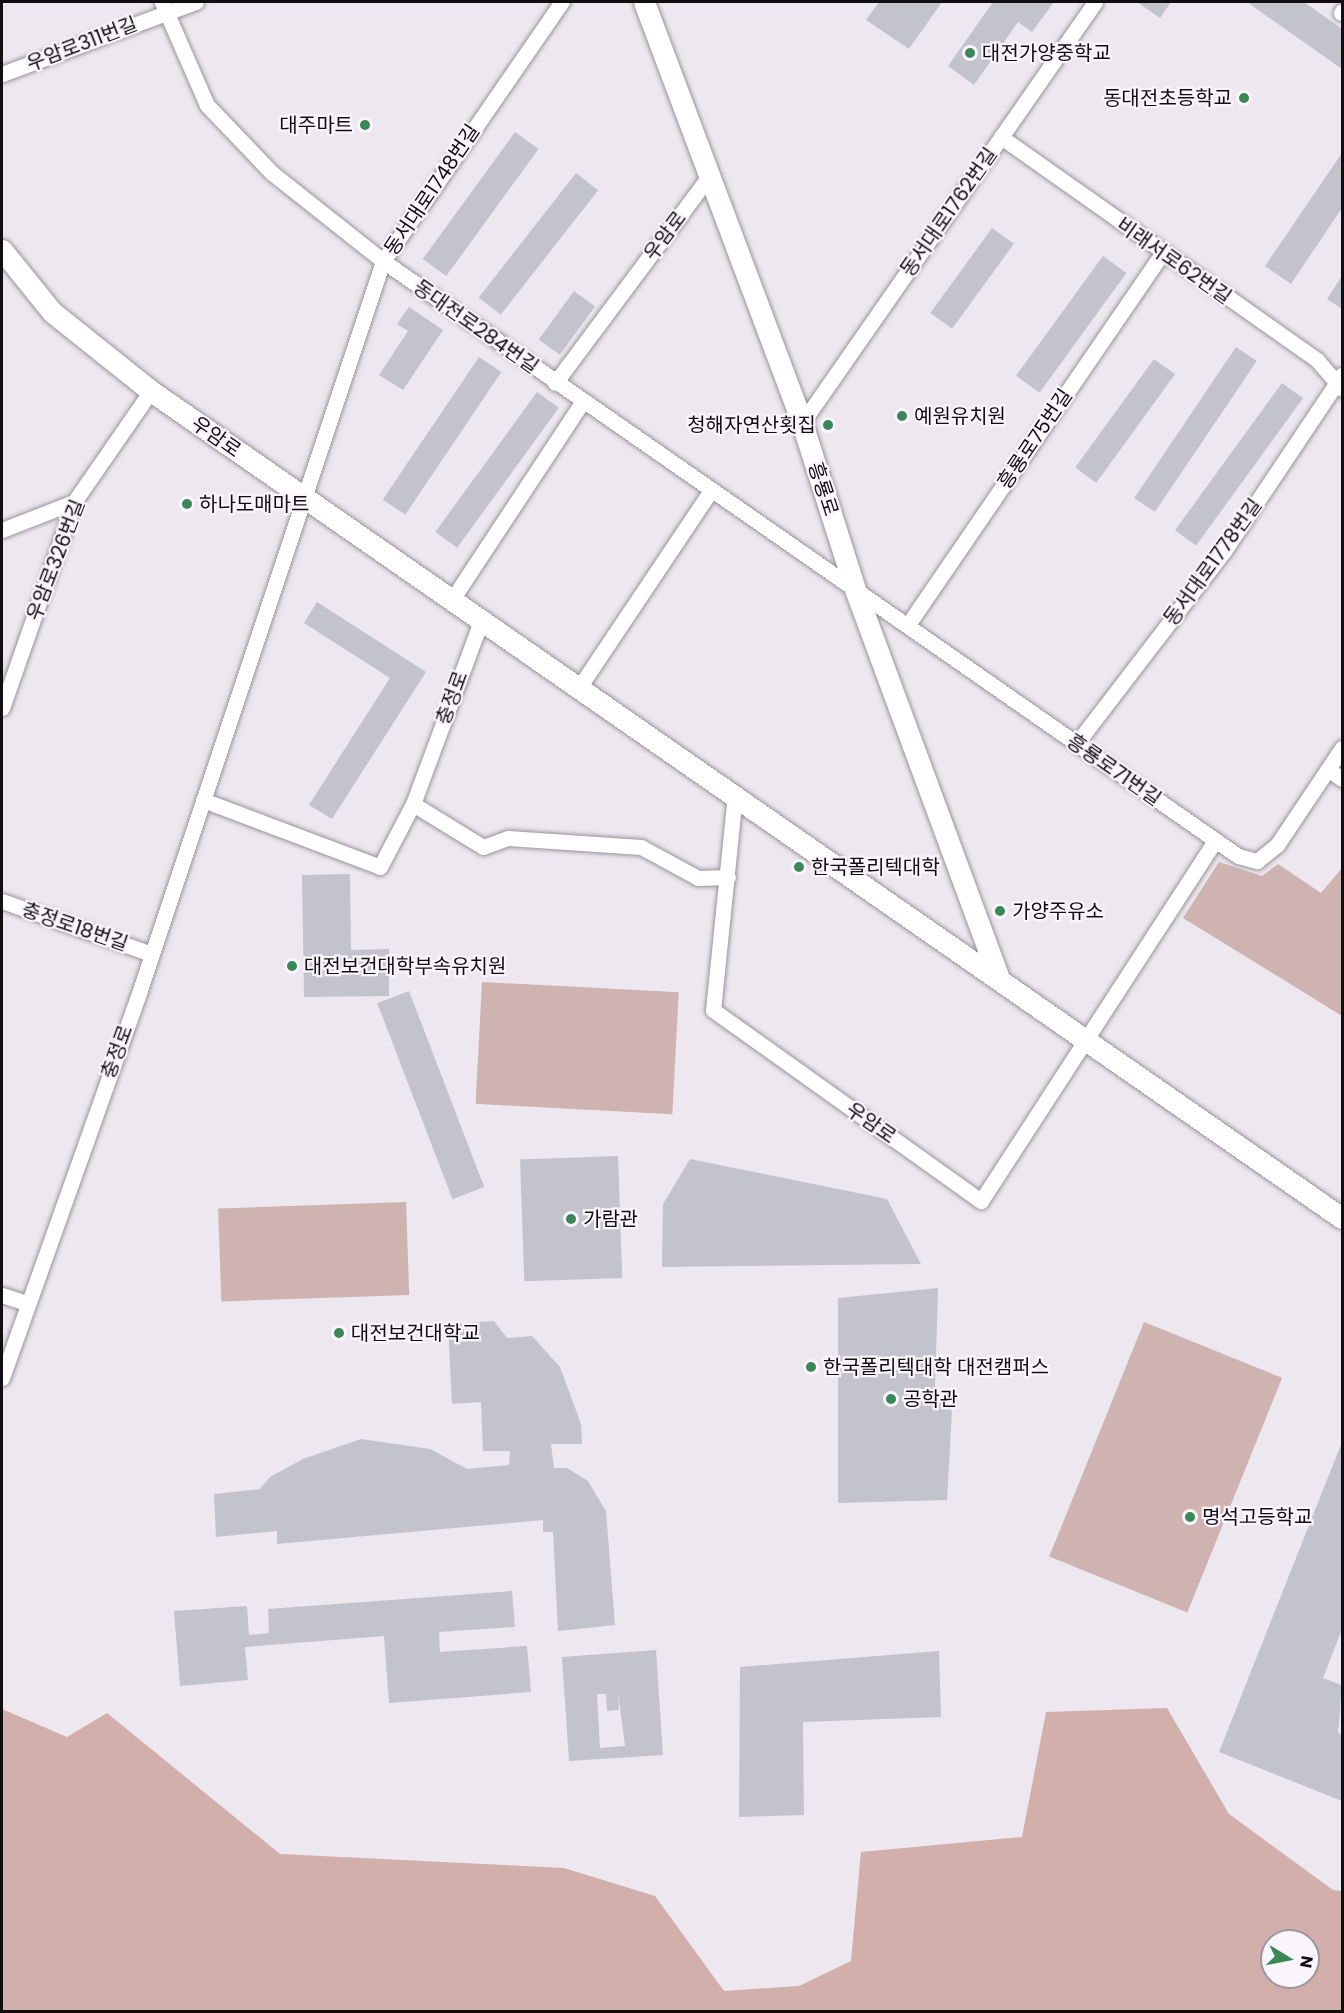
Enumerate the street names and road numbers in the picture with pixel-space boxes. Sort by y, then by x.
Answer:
street label: 우암로311번길 [23,12,141,76]
street label: 동서대로1748번길 [379,120,485,260]
street label: 동서대로1762번길 [896,143,1002,281]
street label: 우암로 [639,207,691,265]
street label: 비래서로62번길 [1112,213,1236,309]
street label: 동대전로284번길 [409,275,543,379]
street label: 흥룡로75번길 [993,384,1077,494]
street label: 우암로 [187,411,245,463]
street label: 흥룡로 [803,459,843,519]
street label: 동서대로1778번길 [1159,494,1267,630]
street label: 우암로326번길 [22,496,90,624]
street label: 충정로 [431,668,473,728]
street label: 흥룡로71번길 [1062,729,1166,811]
street label: 충정로18번길 [19,898,131,956]
street label: 충정로 [96,1022,138,1082]
street label: 우암로 [842,1097,900,1149]

